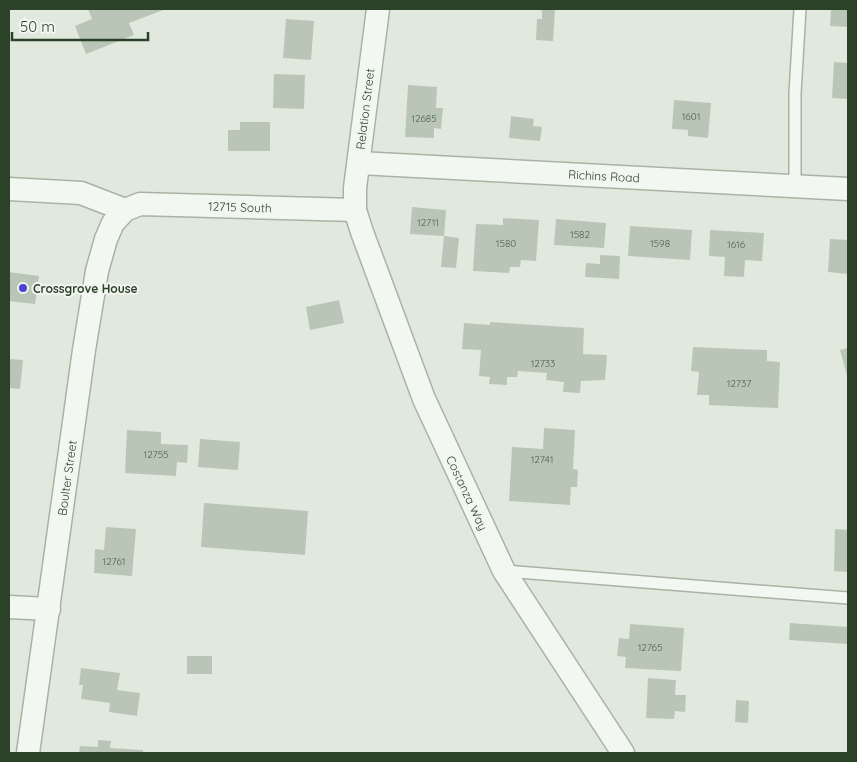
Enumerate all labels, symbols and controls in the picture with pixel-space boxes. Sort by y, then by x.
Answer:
scale bar [12,10,149,42]
text: 50 m [20,17,55,36]
street label: Relation Street [353,68,377,150]
house number: 1601 [682,110,700,123]
house number: 12685 [411,112,437,125]
street label: Richins Road [568,167,640,185]
street label: 12715 South [208,198,272,216]
house number: 12711 [417,216,439,229]
house number: 1582 [570,228,591,241]
house number: 1580 [496,237,516,250]
house number: 1598 [650,237,670,250]
house number: 1616 [727,238,746,251]
place label: Crossgrove House [33,281,138,296]
marker: Crossgrove House [17,282,29,294]
house number: 12733 [531,357,555,370]
house number: 12737 [727,377,751,390]
street label: Boulter Street [54,439,80,517]
house number: 12755 [143,448,169,461]
street label: Costanza Way [443,453,491,533]
house number: 12741 [531,453,553,466]
house number: 12761 [103,555,125,568]
house number: 12765 [638,641,662,654]

